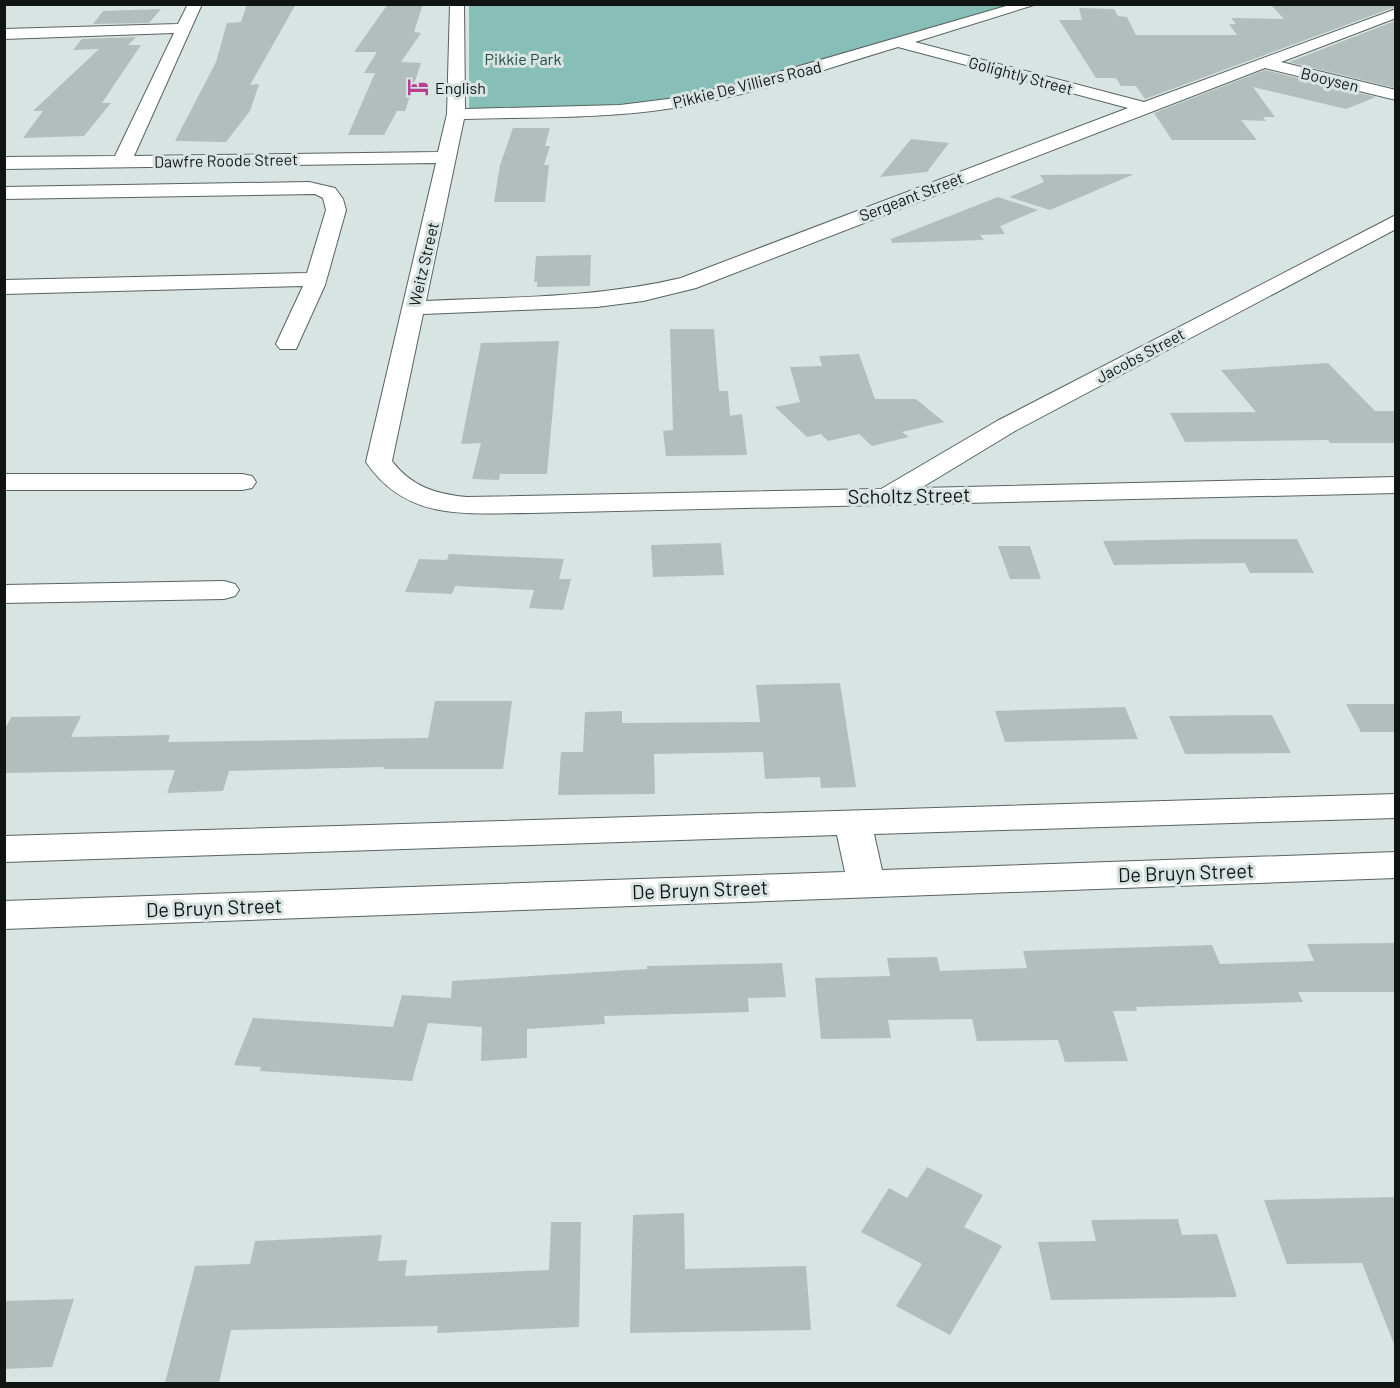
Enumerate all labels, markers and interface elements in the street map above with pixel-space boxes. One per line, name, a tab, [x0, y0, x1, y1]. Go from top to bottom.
park label: Pikkie Park	[485, 49, 561, 68]
street label: Golightly Street	[967, 52, 1075, 98]
street label: Pikkie De Villiers Road	[671, 56, 823, 112]
street label: Booysen	[1299, 63, 1361, 95]
hotel icon: English	[406, 75, 430, 99]
place label: English	[435, 78, 486, 97]
street label: Dawfre Roode Street	[154, 149, 298, 171]
street label: Sergeant Street	[856, 167, 966, 225]
street label: Weitz Street	[404, 220, 442, 308]
street label: Jacobs Street	[1092, 324, 1188, 386]
street label: Scholtz Street	[847, 482, 971, 508]
street label: De Bruyn Street	[1118, 858, 1254, 886]
street label: De Bruyn Street	[632, 875, 768, 903]
street label: De Bruyn Street	[146, 893, 282, 921]

